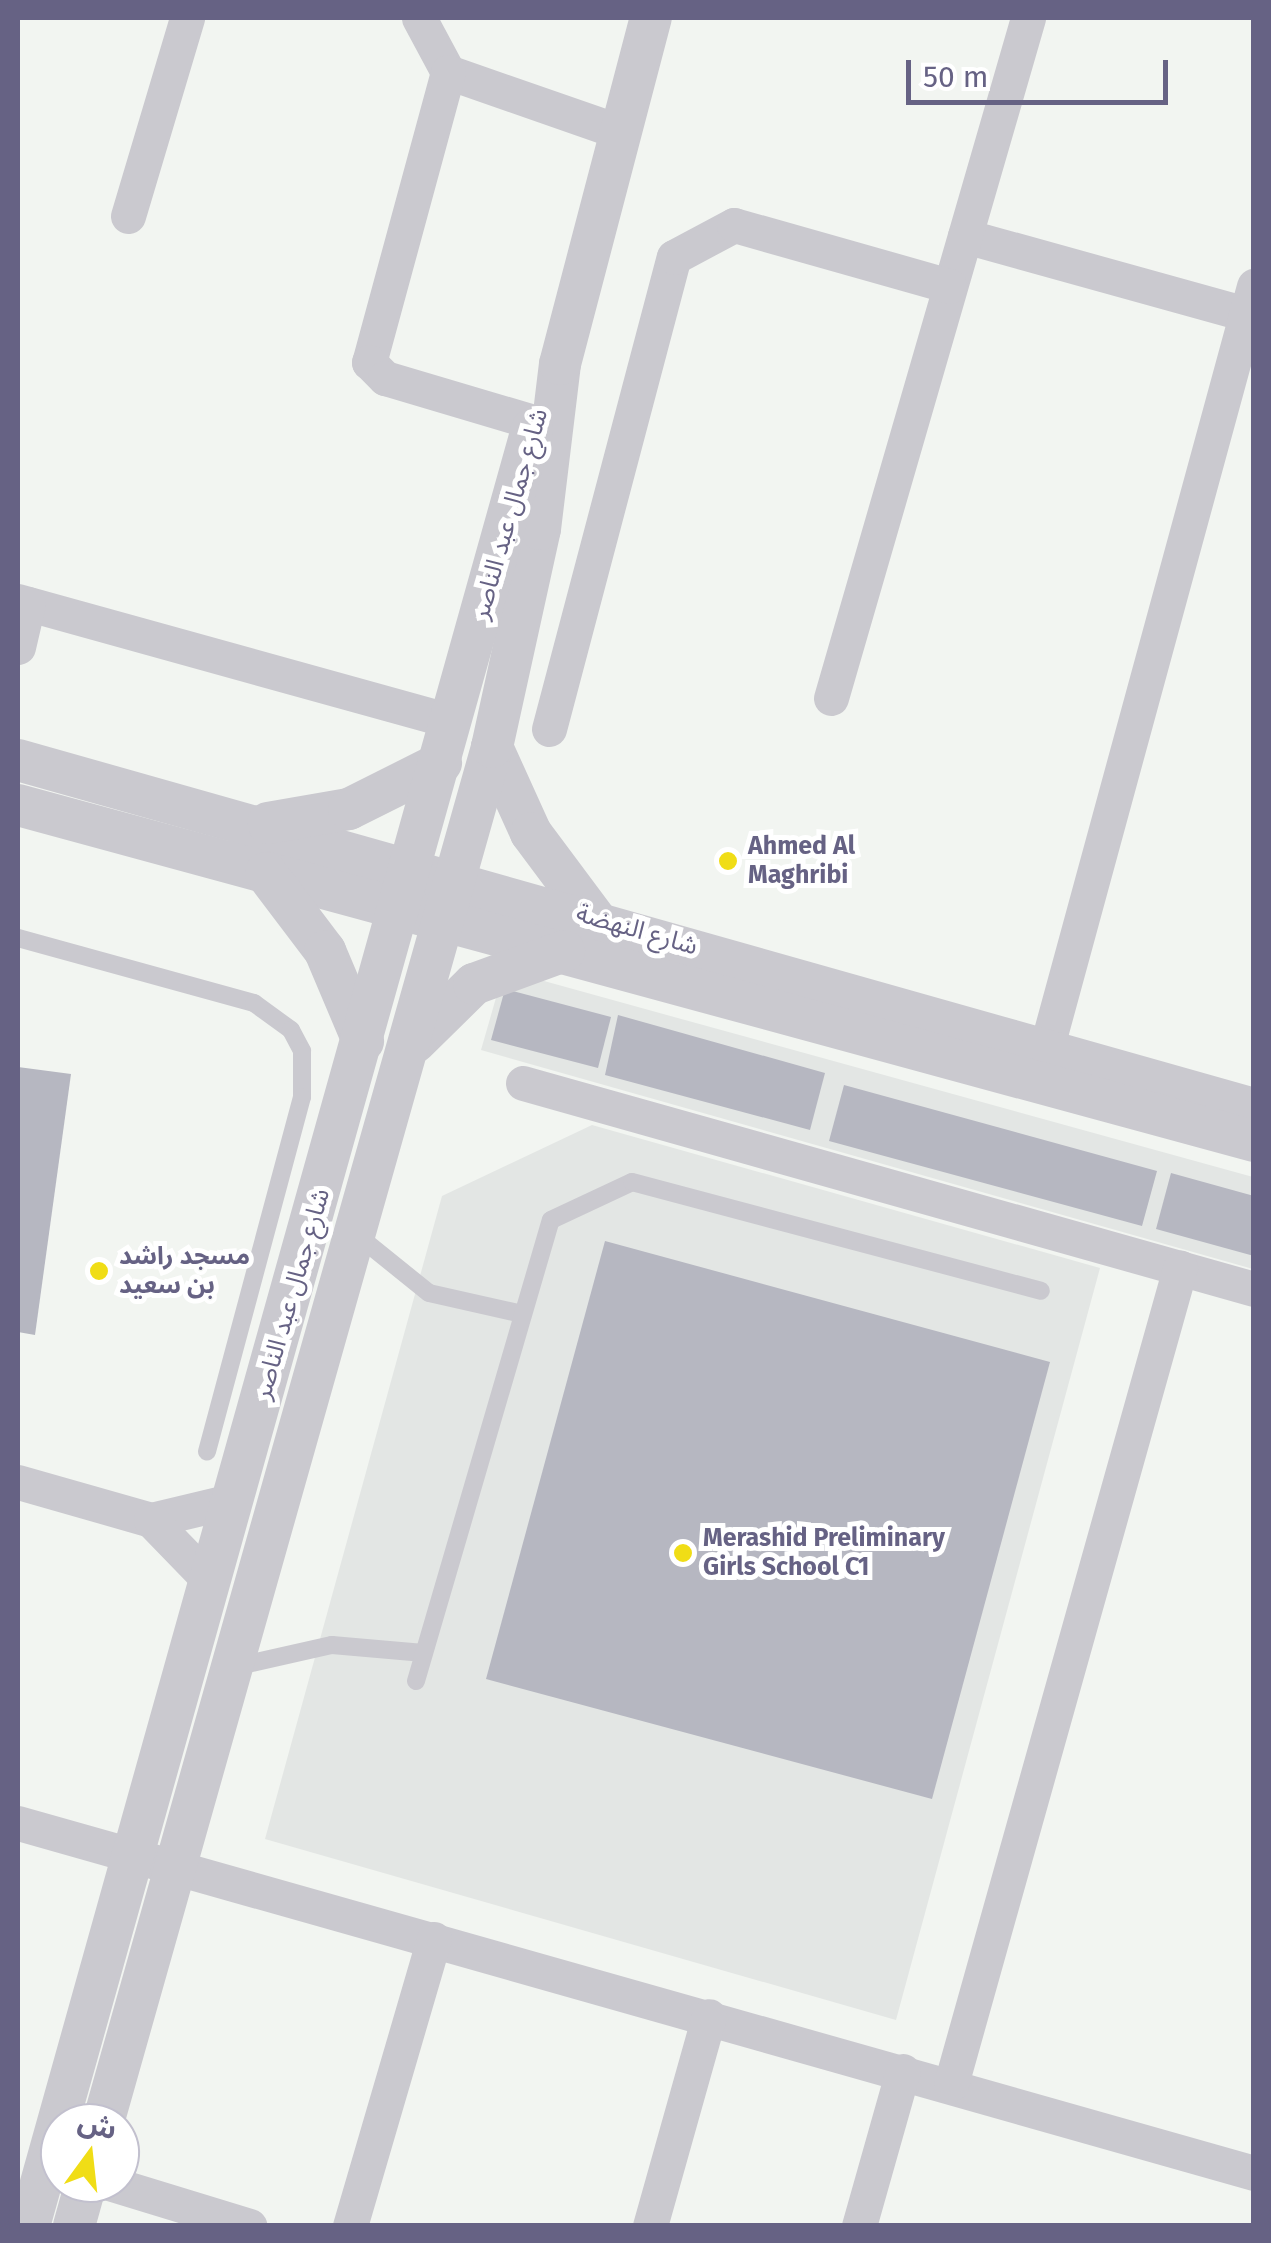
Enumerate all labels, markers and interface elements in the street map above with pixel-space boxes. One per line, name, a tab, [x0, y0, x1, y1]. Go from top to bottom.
scale bar	[911, 40, 1174, 102]
text: 50 m	[923, 59, 988, 95]
street label: شارع جمال عبد الناصر	[466, 405, 554, 623]
place label: Ahmed Al Maghribi	[748, 832, 855, 891]
marker: Ahmed Al Maghribi	[717, 850, 739, 872]
street label: شارع النهضة	[573, 898, 701, 962]
street label: شارع جمال عبد الناصر	[248, 1185, 336, 1403]
place label: مسجد راشد بن سعيد	[119, 1242, 250, 1301]
marker: مسجد راشد بن سعيد	[88, 1260, 110, 1282]
place label: Merashid Preliminary Girls School C1	[703, 1524, 945, 1583]
marker: Merashid Preliminary Girls School C1	[672, 1542, 694, 1564]
north arrow	[40, 2103, 140, 2203]
text: ش	[75, 2105, 120, 2146]

